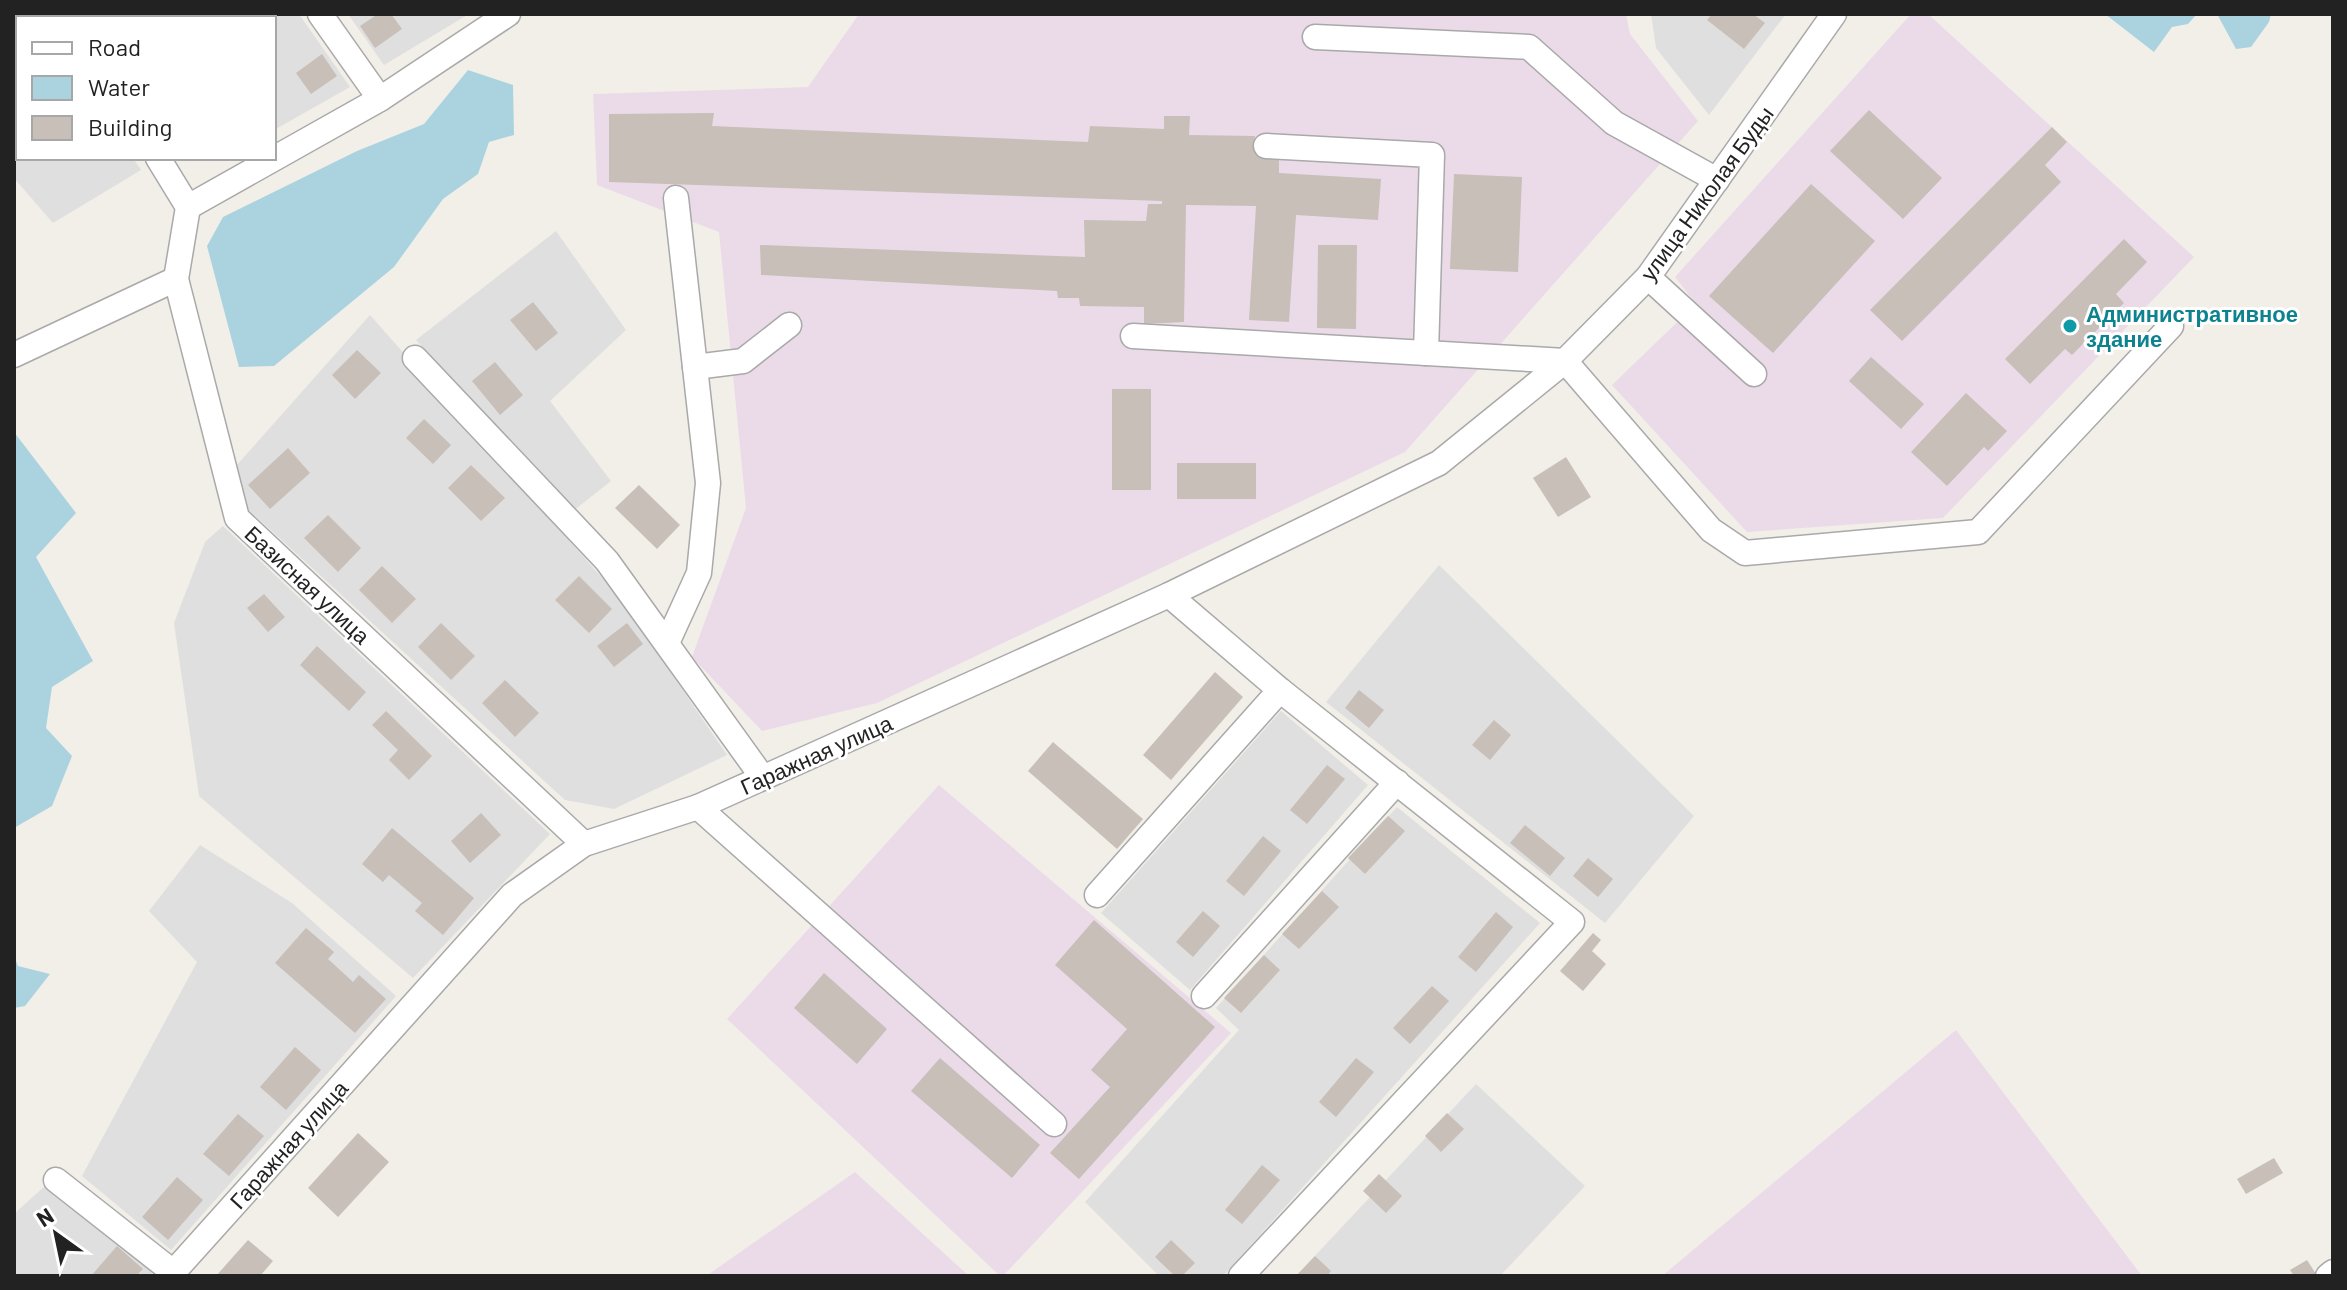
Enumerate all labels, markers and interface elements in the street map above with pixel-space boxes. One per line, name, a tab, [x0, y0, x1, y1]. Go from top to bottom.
legend	[16, 16, 276, 160]
text: Road	[88, 32, 141, 61]
text: Water	[88, 72, 150, 101]
street label: улица Николая Буды	[1634, 101, 1779, 286]
text: Building	[88, 112, 172, 141]
place label: Административное здание	[2086, 300, 2298, 352]
marker: Административное здание	[2061, 317, 2079, 335]
street label: Базисная улица	[240, 520, 376, 650]
street label: Гаражная улица	[736, 709, 897, 800]
street label: Гаражная улица	[224, 1074, 354, 1214]
north arrow	[16, 1194, 96, 1274]
text: N	[31, 1201, 58, 1231]

